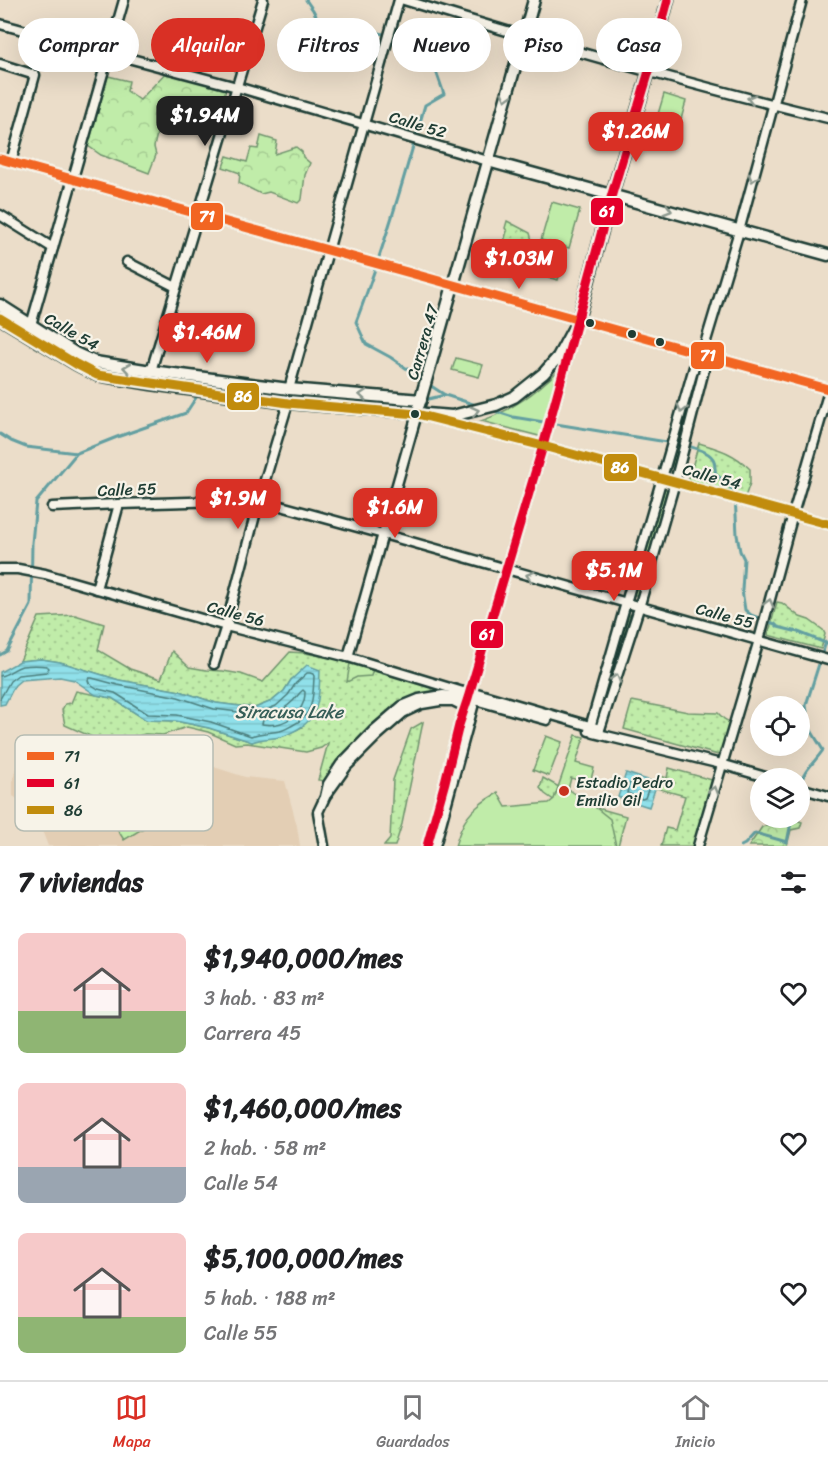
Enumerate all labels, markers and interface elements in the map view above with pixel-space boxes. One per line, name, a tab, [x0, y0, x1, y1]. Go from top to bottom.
chip: Comprar	[18, 18, 139, 72]
chip: Alquilar	[151, 18, 265, 72]
chip: Filtros	[277, 18, 380, 72]
chip: Nuevo	[392, 18, 491, 72]
chip: Piso	[503, 18, 584, 72]
chip: Casa	[596, 18, 682, 72]
one-way arrow	[501, 91, 514, 101]
one-way arrow	[746, 94, 757, 106]
pin: $1.94M	[156, 96, 254, 147]
text: $1.94M	[170, 98, 240, 133]
street label: Calle 52	[386, 102, 450, 147]
pin: $1.26M	[587, 112, 685, 163]
text: $1.26M	[602, 114, 670, 149]
one-way arrow	[748, 172, 760, 183]
line badge: 61	[590, 197, 624, 226]
text: 61	[598, 197, 615, 226]
line badge: 71	[190, 202, 224, 231]
text: 71	[199, 202, 215, 231]
one-way arrow	[662, 203, 673, 215]
pin: $1.03M	[470, 239, 568, 290]
text: $1.03M	[485, 241, 553, 276]
street label: Carrera 47	[398, 300, 447, 383]
street label: Calle 54	[39, 304, 105, 359]
pin: $1.46M	[158, 313, 256, 364]
text: $1.46M	[173, 315, 241, 350]
unlabelled marker	[584, 317, 596, 329]
unlabelled marker	[626, 328, 638, 340]
unlabelled marker	[654, 336, 666, 348]
line badge: 71	[690, 341, 725, 370]
text: 71	[700, 341, 716, 370]
one-way arrow	[123, 362, 132, 374]
line badge: 86	[226, 382, 260, 411]
text: 86	[233, 382, 252, 411]
one-way arrow	[358, 389, 367, 402]
one-way arrow	[677, 403, 689, 413]
one-way arrow	[469, 406, 479, 418]
unlabelled marker	[409, 408, 421, 420]
line badge: 86	[603, 453, 638, 482]
text: 86	[610, 453, 629, 482]
street label: Calle 54	[679, 455, 744, 498]
street label: Calle 55	[97, 474, 157, 505]
pin: $1.9M	[196, 479, 280, 530]
text: $1.9M	[210, 481, 266, 516]
pin: $1.6M	[353, 488, 437, 539]
text: $1.6M	[367, 490, 423, 525]
pin: $5.1M	[572, 551, 656, 602]
text: $5.1M	[586, 553, 642, 588]
one-way arrow	[525, 571, 536, 583]
street label: Calle 56	[204, 592, 268, 635]
street label: Calle 55	[693, 594, 757, 637]
one-way arrow	[762, 598, 774, 608]
line badge: 61	[470, 620, 504, 649]
text: 61	[478, 620, 495, 649]
one-way arrow	[609, 673, 621, 684]
water label: Siracusa Lake	[235, 696, 345, 728]
map controls	[750, 696, 810, 828]
button: locate	[750, 696, 810, 756]
legend	[15, 735, 213, 831]
text: 71	[64, 742, 80, 771]
place label: Estadio Pedro Emilio Gil	[576, 768, 673, 815]
button: layers	[750, 768, 810, 828]
text: 61	[64, 769, 80, 798]
marker: Estadio Pedro Emilio Gil	[557, 784, 571, 798]
one-way arrow	[707, 785, 719, 796]
text: 86	[64, 796, 83, 825]
text: 7 viviendas	[18, 859, 144, 905]
icon: filters	[777, 866, 810, 899]
text: $1,940,000/mes	[204, 935, 403, 981]
icon: home	[66, 957, 138, 1029]
icon: heart	[777, 977, 810, 1010]
text: 3 hab. · 83 m²	[204, 981, 325, 1016]
text: Carrera 45	[204, 1016, 301, 1051]
text: $1,460,000/mes	[204, 1085, 402, 1131]
icon: home	[66, 1107, 138, 1179]
icon: heart	[777, 1127, 810, 1160]
text: 2 hab. · 58 m²	[204, 1131, 326, 1166]
text: Calle 54	[204, 1166, 278, 1201]
text: $5,100,000/mes	[204, 1235, 403, 1281]
icon: home	[66, 1257, 138, 1329]
icon: heart	[777, 1277, 810, 1310]
text: 5 hab. · 188 m²	[204, 1281, 336, 1316]
text: Calle 55	[204, 1316, 278, 1351]
tab: Mapa	[113, 1391, 150, 1456]
tab: Guardados	[376, 1391, 450, 1456]
tab: Inicio	[675, 1391, 715, 1456]

